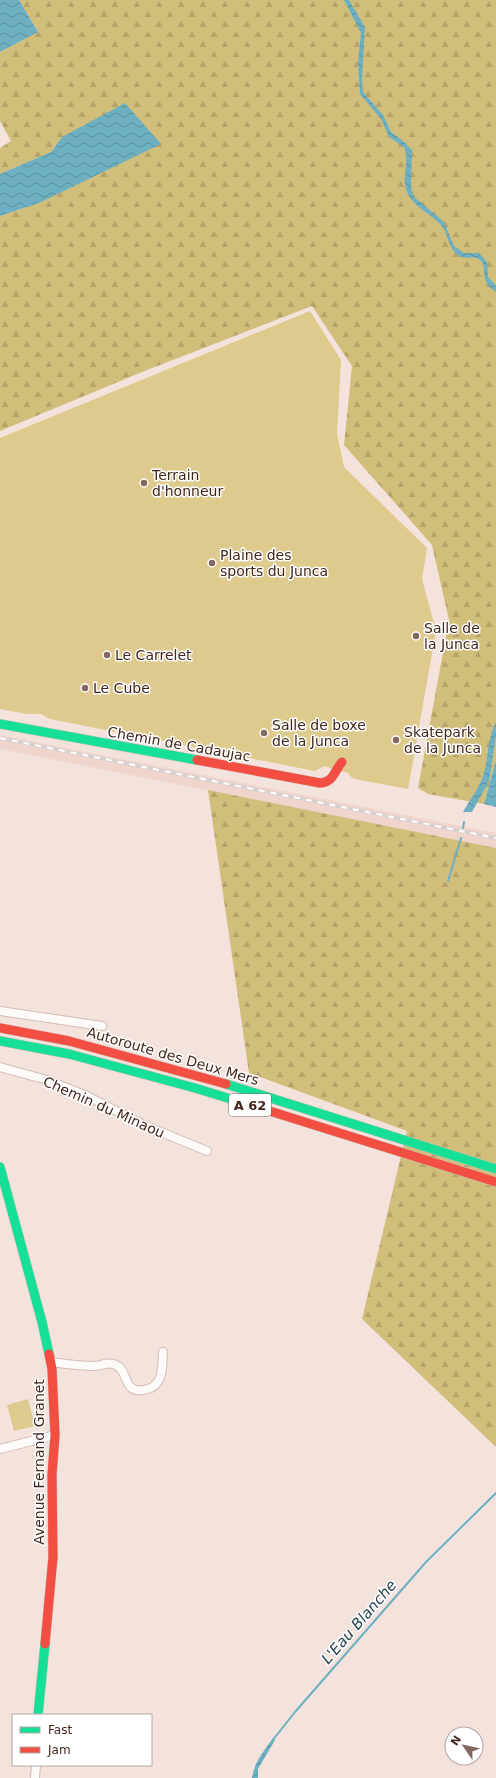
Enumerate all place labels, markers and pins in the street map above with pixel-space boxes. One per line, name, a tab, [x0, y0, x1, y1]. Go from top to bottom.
place label: Terrain d'honneur	[151, 467, 223, 499]
marker: Terrain d'honneur	[139, 478, 149, 488]
place label: Plaine des sports du Junca	[220, 547, 328, 579]
marker: Plaine des sports du Junca	[207, 558, 217, 568]
place label: Salle de la Junca	[424, 620, 480, 652]
marker: Salle de la Junca	[411, 631, 421, 641]
place label: Le Carrelet	[115, 647, 192, 663]
marker: Le Carrelet	[102, 650, 112, 660]
place label: Le Cube	[93, 680, 150, 696]
marker: Le Cube	[80, 683, 90, 693]
place label: Salle de boxe de la Junca	[272, 717, 366, 749]
place label: Skatepark de la Junca	[404, 724, 481, 756]
marker: Salle de boxe de la Junca	[259, 728, 269, 738]
marker: Skatepark de la Junca	[391, 735, 401, 745]

